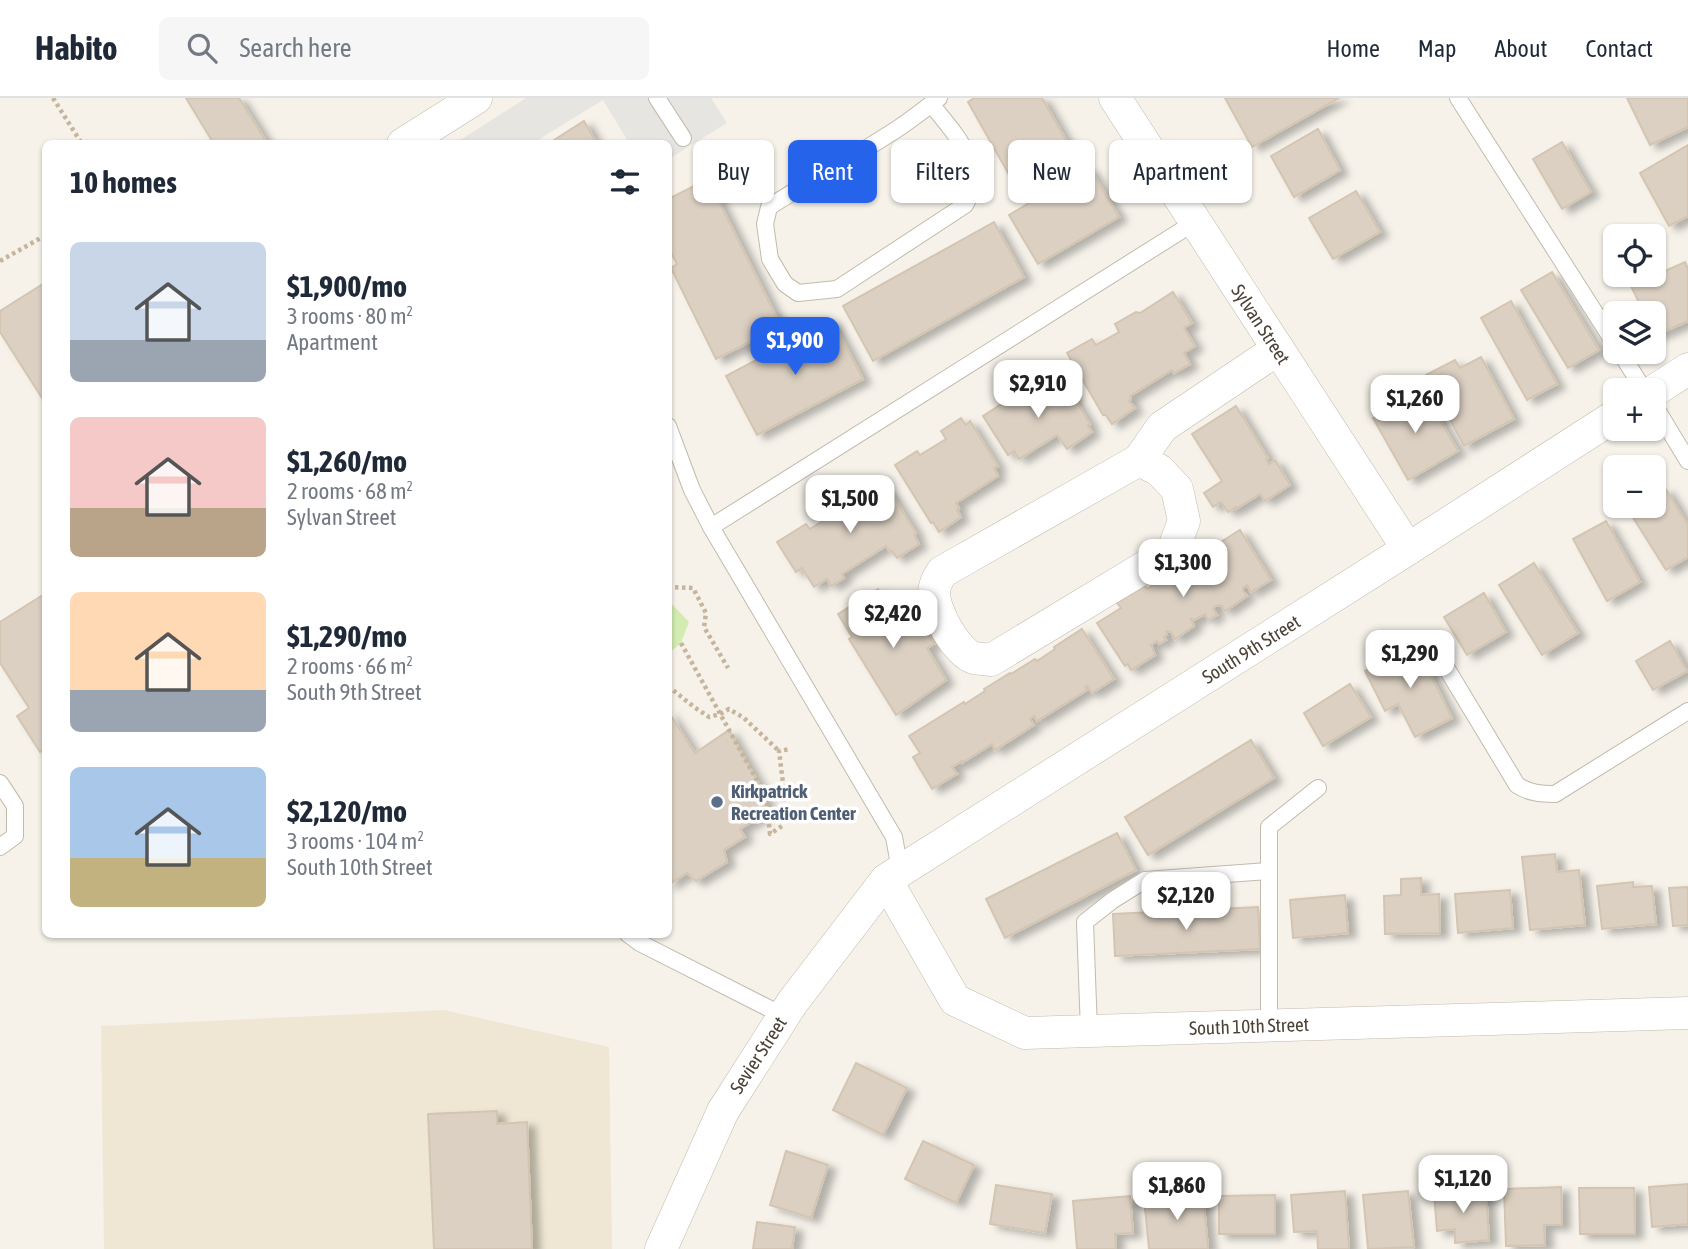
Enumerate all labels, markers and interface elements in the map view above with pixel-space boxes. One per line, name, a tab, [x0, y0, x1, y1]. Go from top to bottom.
search box	[159, 17, 649, 80]
text: Habito	[35, 29, 117, 67]
icon: search	[183, 29, 221, 67]
text: Search here	[239, 33, 352, 63]
text: Home	[1326, 35, 1380, 62]
text: Map	[1418, 35, 1456, 62]
text: About	[1494, 35, 1547, 62]
text: Contact	[1585, 35, 1653, 62]
chip: Buy	[693, 140, 774, 203]
chip: Rent	[788, 140, 877, 203]
chip: Filters	[891, 140, 994, 203]
chip: New	[1008, 140, 1095, 203]
chip: Apartment	[1109, 140, 1252, 203]
icon: filters	[606, 163, 644, 201]
text: 10 homes	[70, 165, 177, 199]
map controls	[1603, 224, 1666, 518]
button: locate	[1603, 224, 1666, 287]
text: $1,900/mo	[287, 269, 407, 303]
icon: home	[126, 270, 210, 354]
street label: Sylvan Street	[1227, 280, 1295, 368]
button: layers	[1603, 301, 1666, 364]
text: 3 rooms · 80 m²	[287, 303, 413, 329]
pin: $1,900	[738, 317, 852, 377]
text: $1,900	[767, 327, 824, 353]
text: Apartment	[287, 329, 378, 355]
pin: $2,910	[981, 360, 1095, 420]
text: $2,910	[1010, 370, 1067, 396]
pin: $1,260	[1358, 376, 1472, 435]
button: +	[1603, 378, 1666, 441]
text: $1,260	[1387, 385, 1444, 411]
text: $1,260/mo	[287, 444, 407, 478]
icon: home	[126, 445, 210, 529]
button: −	[1603, 455, 1666, 518]
pin: $1,500	[793, 476, 907, 535]
text: 2 rooms · 68 m²	[287, 478, 413, 504]
text: $1,500	[822, 485, 879, 511]
text: Sylvan Street	[287, 504, 396, 530]
pin: $1,300	[1126, 540, 1240, 599]
text: $1,300	[1155, 549, 1212, 575]
pin: $2,420	[836, 590, 950, 650]
text: $2,420	[865, 600, 922, 626]
street label: South 9th Street	[1198, 610, 1304, 688]
text: $1,290/mo	[287, 619, 407, 653]
icon: home	[126, 620, 210, 704]
pin: $1,290	[1353, 630, 1467, 690]
text: $1,290	[1382, 640, 1439, 666]
text: 2 rooms · 66 m²	[287, 653, 413, 679]
text: South 9th Street	[287, 679, 422, 705]
place label: Kirkpatrick Recreation Center	[731, 780, 856, 824]
text: $2,120/mo	[287, 794, 407, 828]
marker: Kirkpatrick Recreation Center	[709, 794, 725, 810]
icon: home	[126, 795, 210, 879]
text: 3 rooms · 104 m²	[287, 828, 424, 854]
text: South 10th Street	[287, 854, 433, 880]
pin: $2,120	[1129, 872, 1243, 932]
text: $2,120	[1158, 882, 1215, 908]
street label: Sevier Street	[725, 1012, 791, 1098]
street label: South 10th Street	[1189, 1013, 1309, 1039]
pin: $1,120	[1406, 1156, 1520, 1215]
pin: $1,860	[1120, 1162, 1234, 1222]
text: $1,120	[1435, 1165, 1492, 1191]
text: $1,860	[1149, 1172, 1206, 1198]

